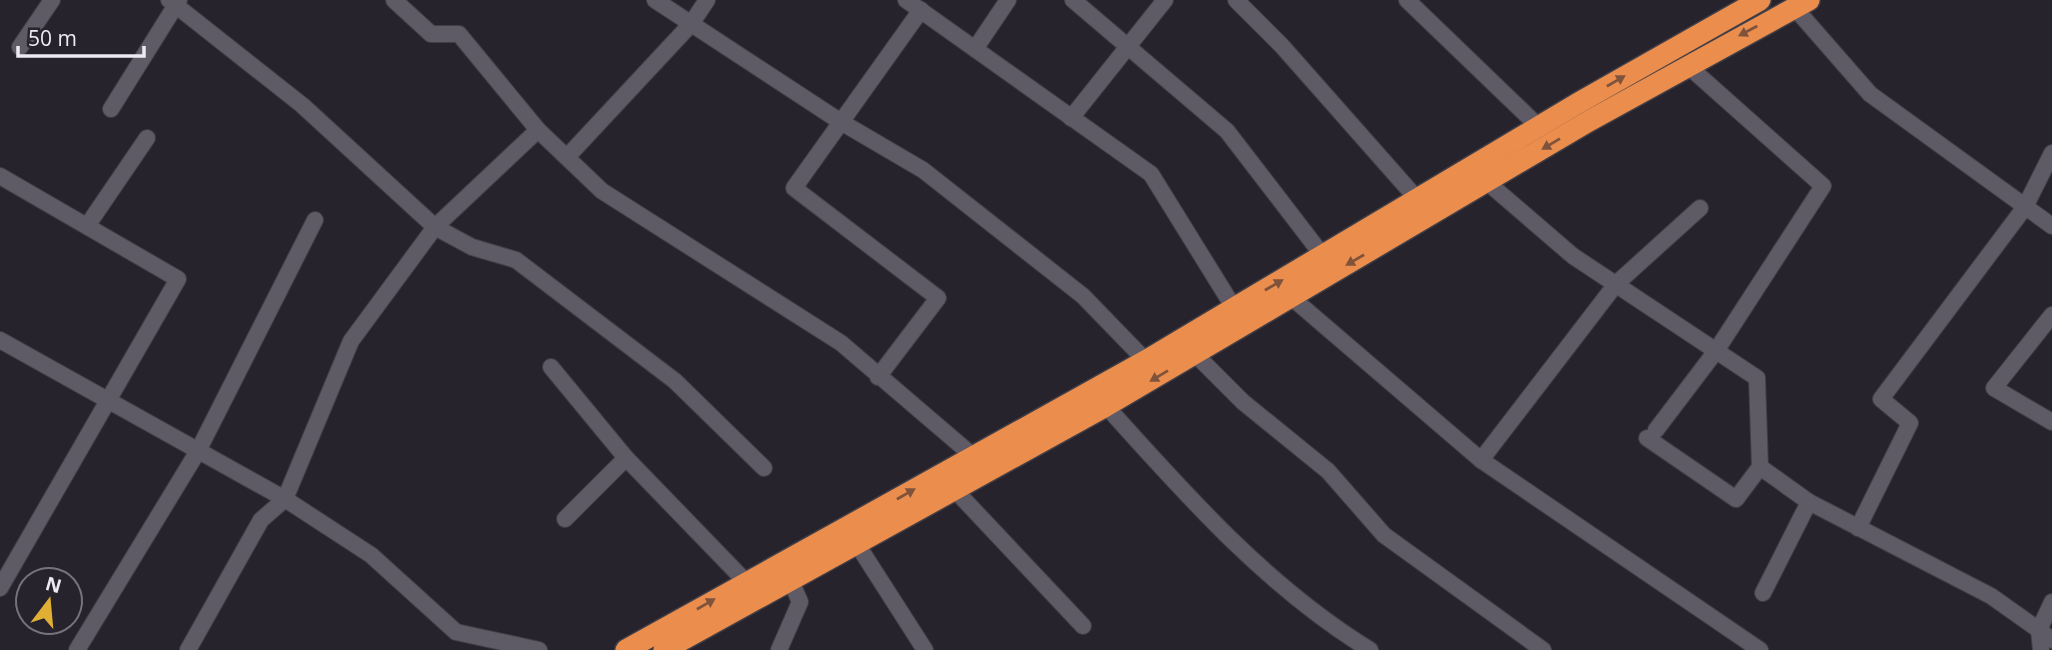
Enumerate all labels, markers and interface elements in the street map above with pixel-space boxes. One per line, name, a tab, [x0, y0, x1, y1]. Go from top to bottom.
scale bar	[18, 14, 144, 58]
text: 50 m	[28, 24, 77, 52]
one-way arrow	[1738, 26, 1758, 37]
one-way arrow	[1607, 75, 1626, 87]
one-way arrow	[1541, 138, 1560, 150]
one-way arrow	[1345, 254, 1364, 266]
one-way arrow	[1264, 279, 1283, 291]
one-way arrow	[1150, 370, 1169, 382]
one-way arrow	[896, 488, 915, 501]
north arrow	[14, 566, 84, 636]
text: N	[43, 570, 65, 599]
one-way arrow	[696, 598, 716, 610]

